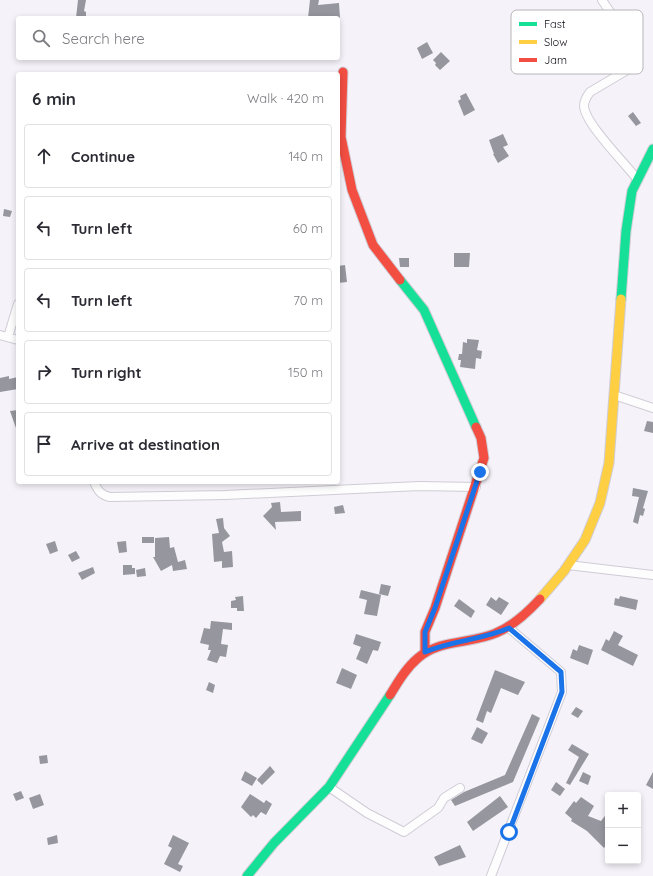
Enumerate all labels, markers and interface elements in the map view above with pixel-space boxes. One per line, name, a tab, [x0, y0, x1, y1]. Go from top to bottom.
legend	[511, 10, 643, 74]
search box	[16, 16, 340, 60]
text: Fast	[544, 17, 566, 31]
icon: search	[30, 27, 52, 49]
text: Search here	[62, 29, 145, 48]
text: Slow	[544, 35, 568, 49]
text: Jam	[544, 53, 567, 67]
text: 6 min	[32, 88, 76, 109]
text: Walk · 420 m	[247, 90, 324, 106]
icon: ahead	[33, 145, 55, 167]
text: Continue	[71, 147, 135, 166]
text: 140 m	[288, 148, 323, 164]
icon: left	[33, 217, 55, 239]
text: Turn left	[71, 219, 133, 238]
text: 60 m	[293, 220, 323, 236]
icon: left	[33, 289, 55, 311]
text: Turn left	[71, 291, 133, 310]
text: 70 m	[293, 292, 323, 308]
icon: right	[33, 361, 55, 383]
text: Turn right	[71, 363, 142, 382]
text: 150 m	[288, 364, 323, 380]
icon: arrive	[33, 433, 55, 455]
text: Arrive at destination	[71, 435, 220, 454]
route end	[471, 463, 489, 481]
map controls	[605, 792, 641, 864]
button: +	[605, 792, 641, 828]
route start	[500, 823, 518, 841]
button: −	[605, 828, 641, 864]

